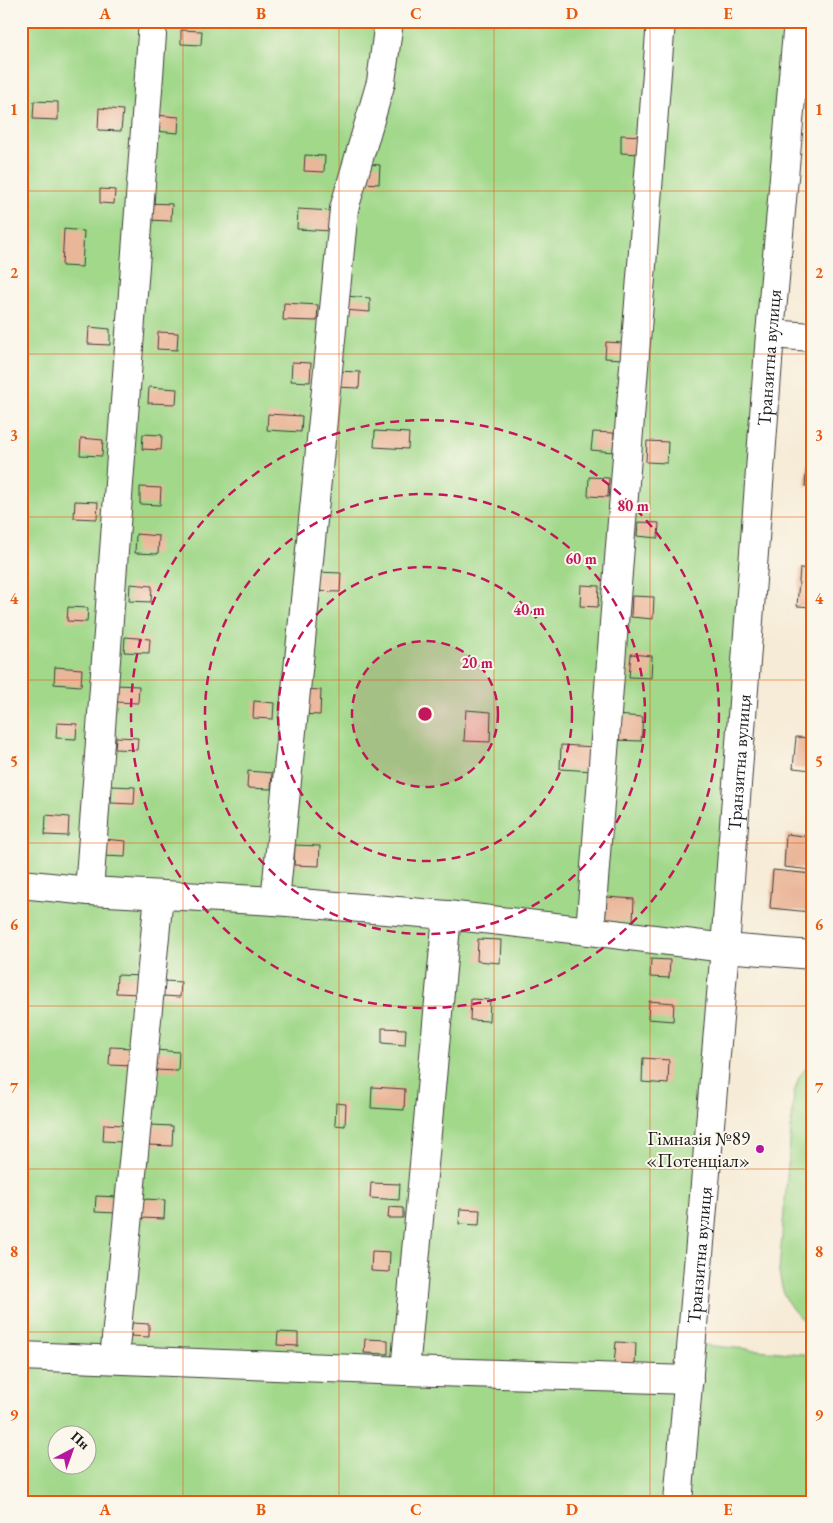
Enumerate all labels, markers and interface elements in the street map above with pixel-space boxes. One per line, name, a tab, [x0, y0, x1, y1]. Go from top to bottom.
text: A	[98, 3, 111, 24]
text: B	[256, 3, 266, 24]
text: C	[410, 3, 422, 24]
text: D	[566, 3, 578, 24]
text: E	[723, 3, 733, 24]
text: 1	[10, 99, 18, 120]
text: 1	[815, 99, 823, 120]
text: 2	[10, 262, 19, 283]
text: 2	[815, 262, 824, 283]
street label: Транзитна вулиця	[751, 288, 787, 427]
text: 3	[10, 425, 18, 446]
text: 3	[815, 425, 823, 446]
text: 80 m	[617, 496, 649, 515]
text: 60 m	[565, 549, 597, 568]
text: 4	[10, 588, 19, 609]
text: 4	[815, 588, 824, 609]
text: 40 m	[513, 600, 545, 619]
text: 20 m	[461, 653, 493, 672]
street label: Транзитна вулиця	[721, 693, 756, 832]
centre of rings	[416, 705, 434, 723]
text: 5	[10, 751, 18, 772]
text: 5	[815, 751, 823, 772]
text: 6	[10, 914, 19, 935]
text: 6	[815, 914, 824, 935]
text: 7	[10, 1077, 19, 1098]
text: 7	[815, 1077, 824, 1098]
place label: Гімназія №89 «Потенціал»	[646, 1126, 750, 1173]
marker: Гімназія №89 «Потенціал»	[754, 1143, 766, 1155]
street label: Транзитна вулиця	[681, 1185, 717, 1324]
text: 8	[10, 1241, 18, 1262]
text: 8	[815, 1241, 823, 1262]
text: 9	[10, 1404, 19, 1425]
text: 9	[815, 1404, 824, 1425]
north arrow	[48, 1426, 98, 1476]
text: Пн	[67, 1427, 94, 1453]
text: A	[98, 1499, 111, 1520]
text: B	[256, 1499, 266, 1520]
text: C	[410, 1499, 422, 1520]
text: D	[566, 1499, 578, 1520]
text: E	[723, 1499, 733, 1520]

